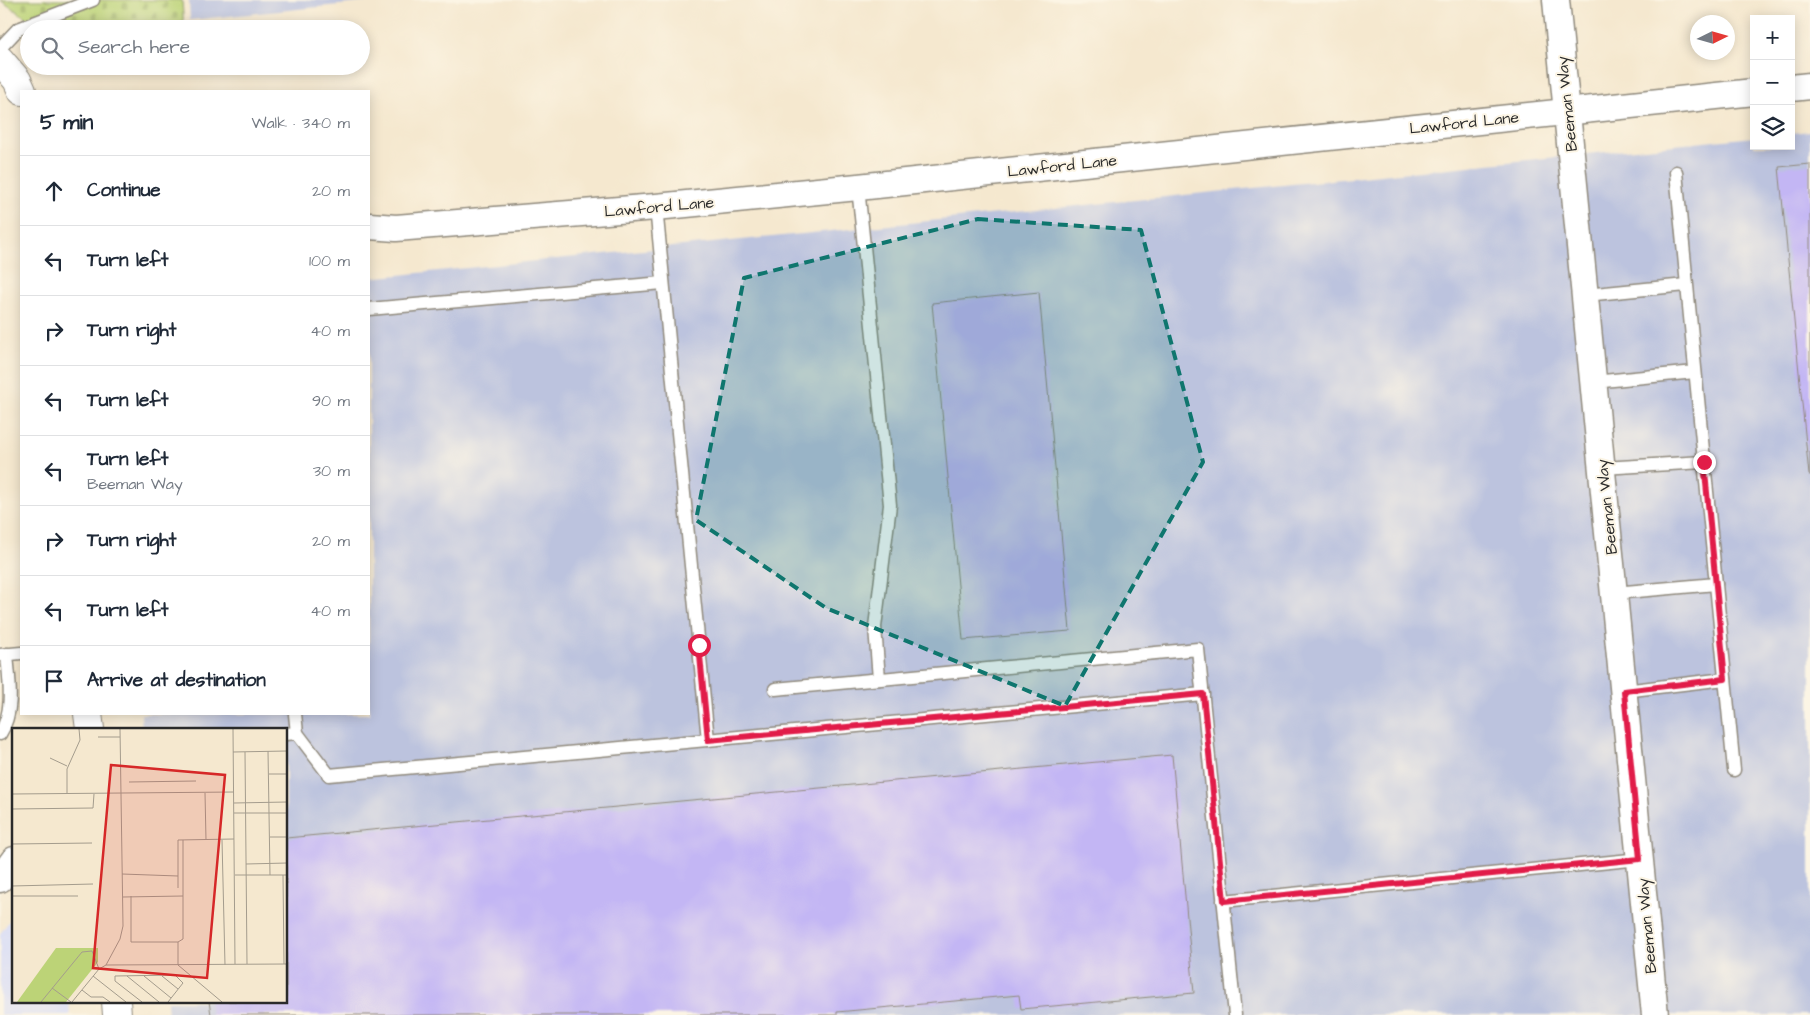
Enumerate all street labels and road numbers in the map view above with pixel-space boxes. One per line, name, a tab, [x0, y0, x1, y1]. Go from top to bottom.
street label: Beeman Way	[1551, 55, 1584, 153]
street label: Lawford Lane	[1408, 106, 1520, 140]
street label: Lawford Lane	[1006, 149, 1118, 183]
street label: Lawford Lane	[603, 191, 715, 223]
street label: Beeman Way	[1591, 458, 1624, 556]
street label: Beeman Way	[1632, 877, 1663, 975]

